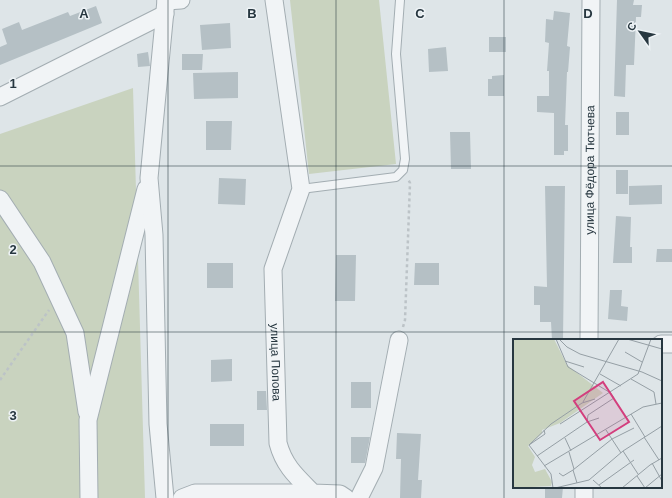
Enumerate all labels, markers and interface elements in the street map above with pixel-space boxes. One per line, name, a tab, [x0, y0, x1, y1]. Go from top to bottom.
text: A	[79, 6, 89, 21]
text: B	[247, 6, 257, 21]
text: C	[415, 6, 425, 21]
text: D	[583, 6, 593, 21]
north arrow	[620, 12, 660, 52]
text: С	[624, 20, 639, 33]
text: 1	[9, 76, 17, 91]
street label: улица Фёдора Тютчева	[583, 105, 597, 235]
text: 2	[9, 242, 17, 257]
street label: улица Попова	[268, 323, 284, 402]
inset map	[513, 339, 662, 488]
text: 3	[9, 408, 17, 423]

